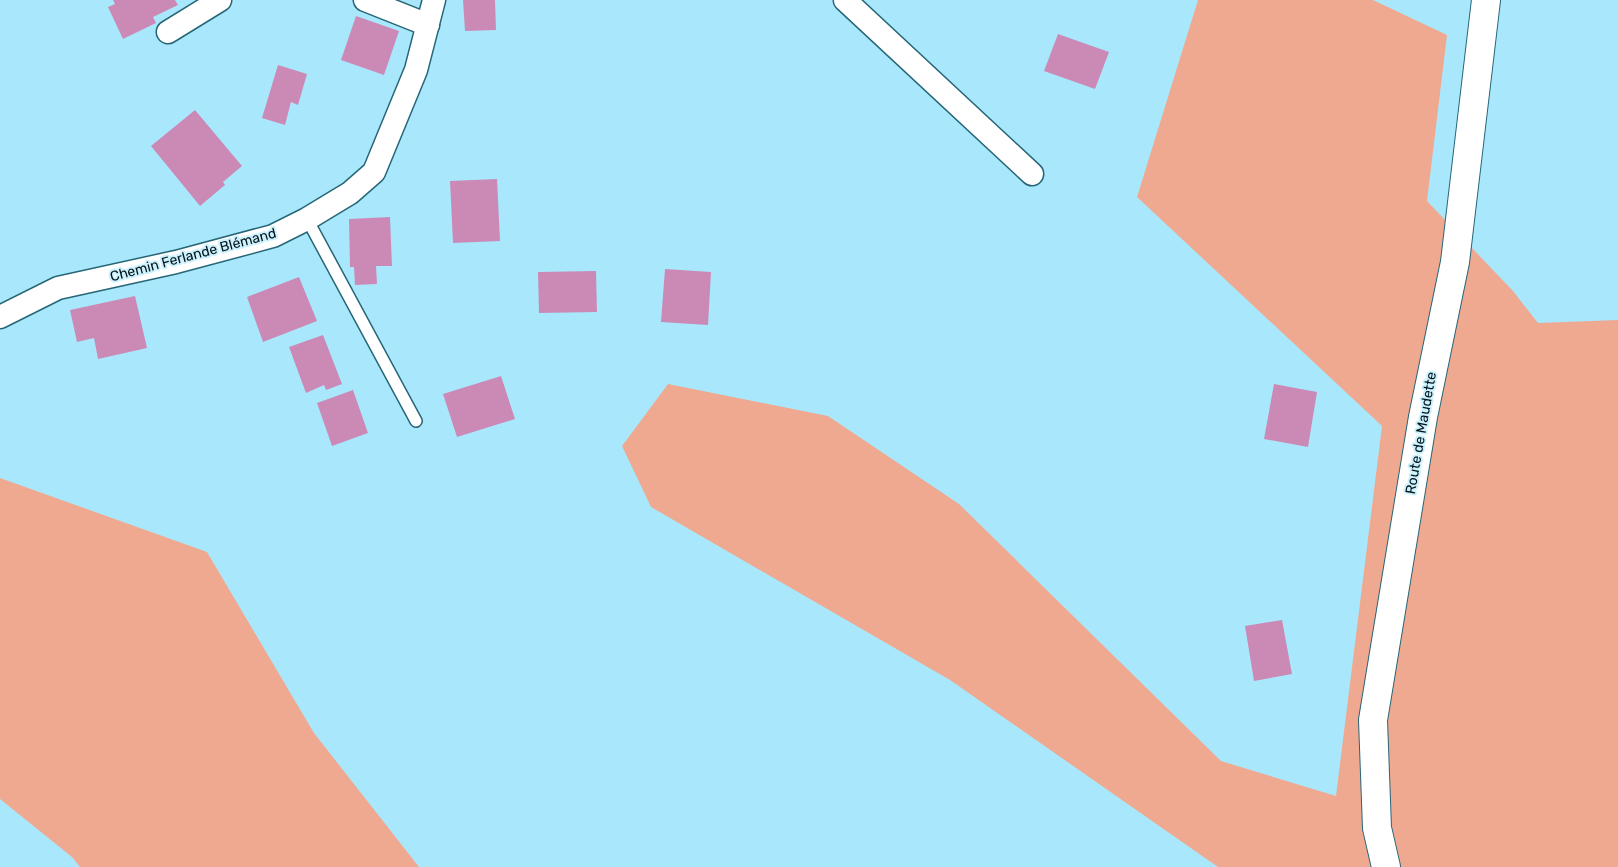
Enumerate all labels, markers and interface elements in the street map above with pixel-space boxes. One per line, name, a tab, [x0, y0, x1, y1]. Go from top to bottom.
street label: Chemin Ferlande Blémand	[108, 225, 278, 285]
street label: Route de Maudette	[1402, 370, 1440, 496]

